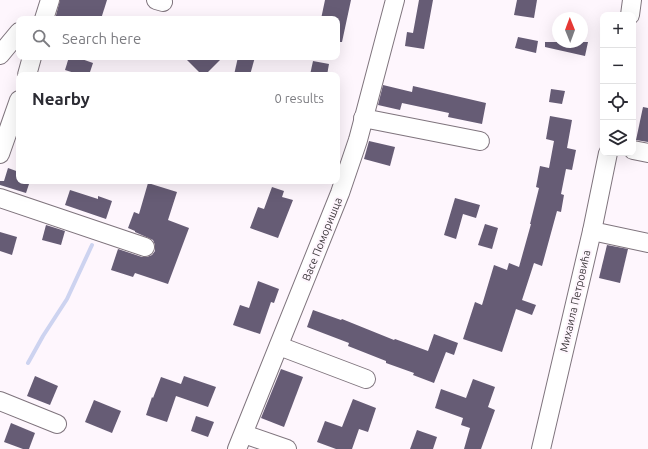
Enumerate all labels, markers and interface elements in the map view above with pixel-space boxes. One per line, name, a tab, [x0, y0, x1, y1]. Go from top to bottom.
north arrow	[552, 12, 588, 48]
map controls	[600, 12, 636, 156]
button: +	[600, 12, 636, 48]
search box	[16, 16, 340, 60]
icon: search	[30, 27, 52, 49]
text: Search here	[62, 30, 141, 47]
button: −	[600, 48, 636, 84]
button: locate	[600, 84, 636, 120]
text: Nearby	[32, 89, 90, 108]
text: 0 results	[274, 91, 324, 105]
button: layers	[600, 120, 636, 156]
street label: Васе Поморишца	[300, 196, 344, 282]
street label: Михаила Петровића	[557, 249, 593, 353]

